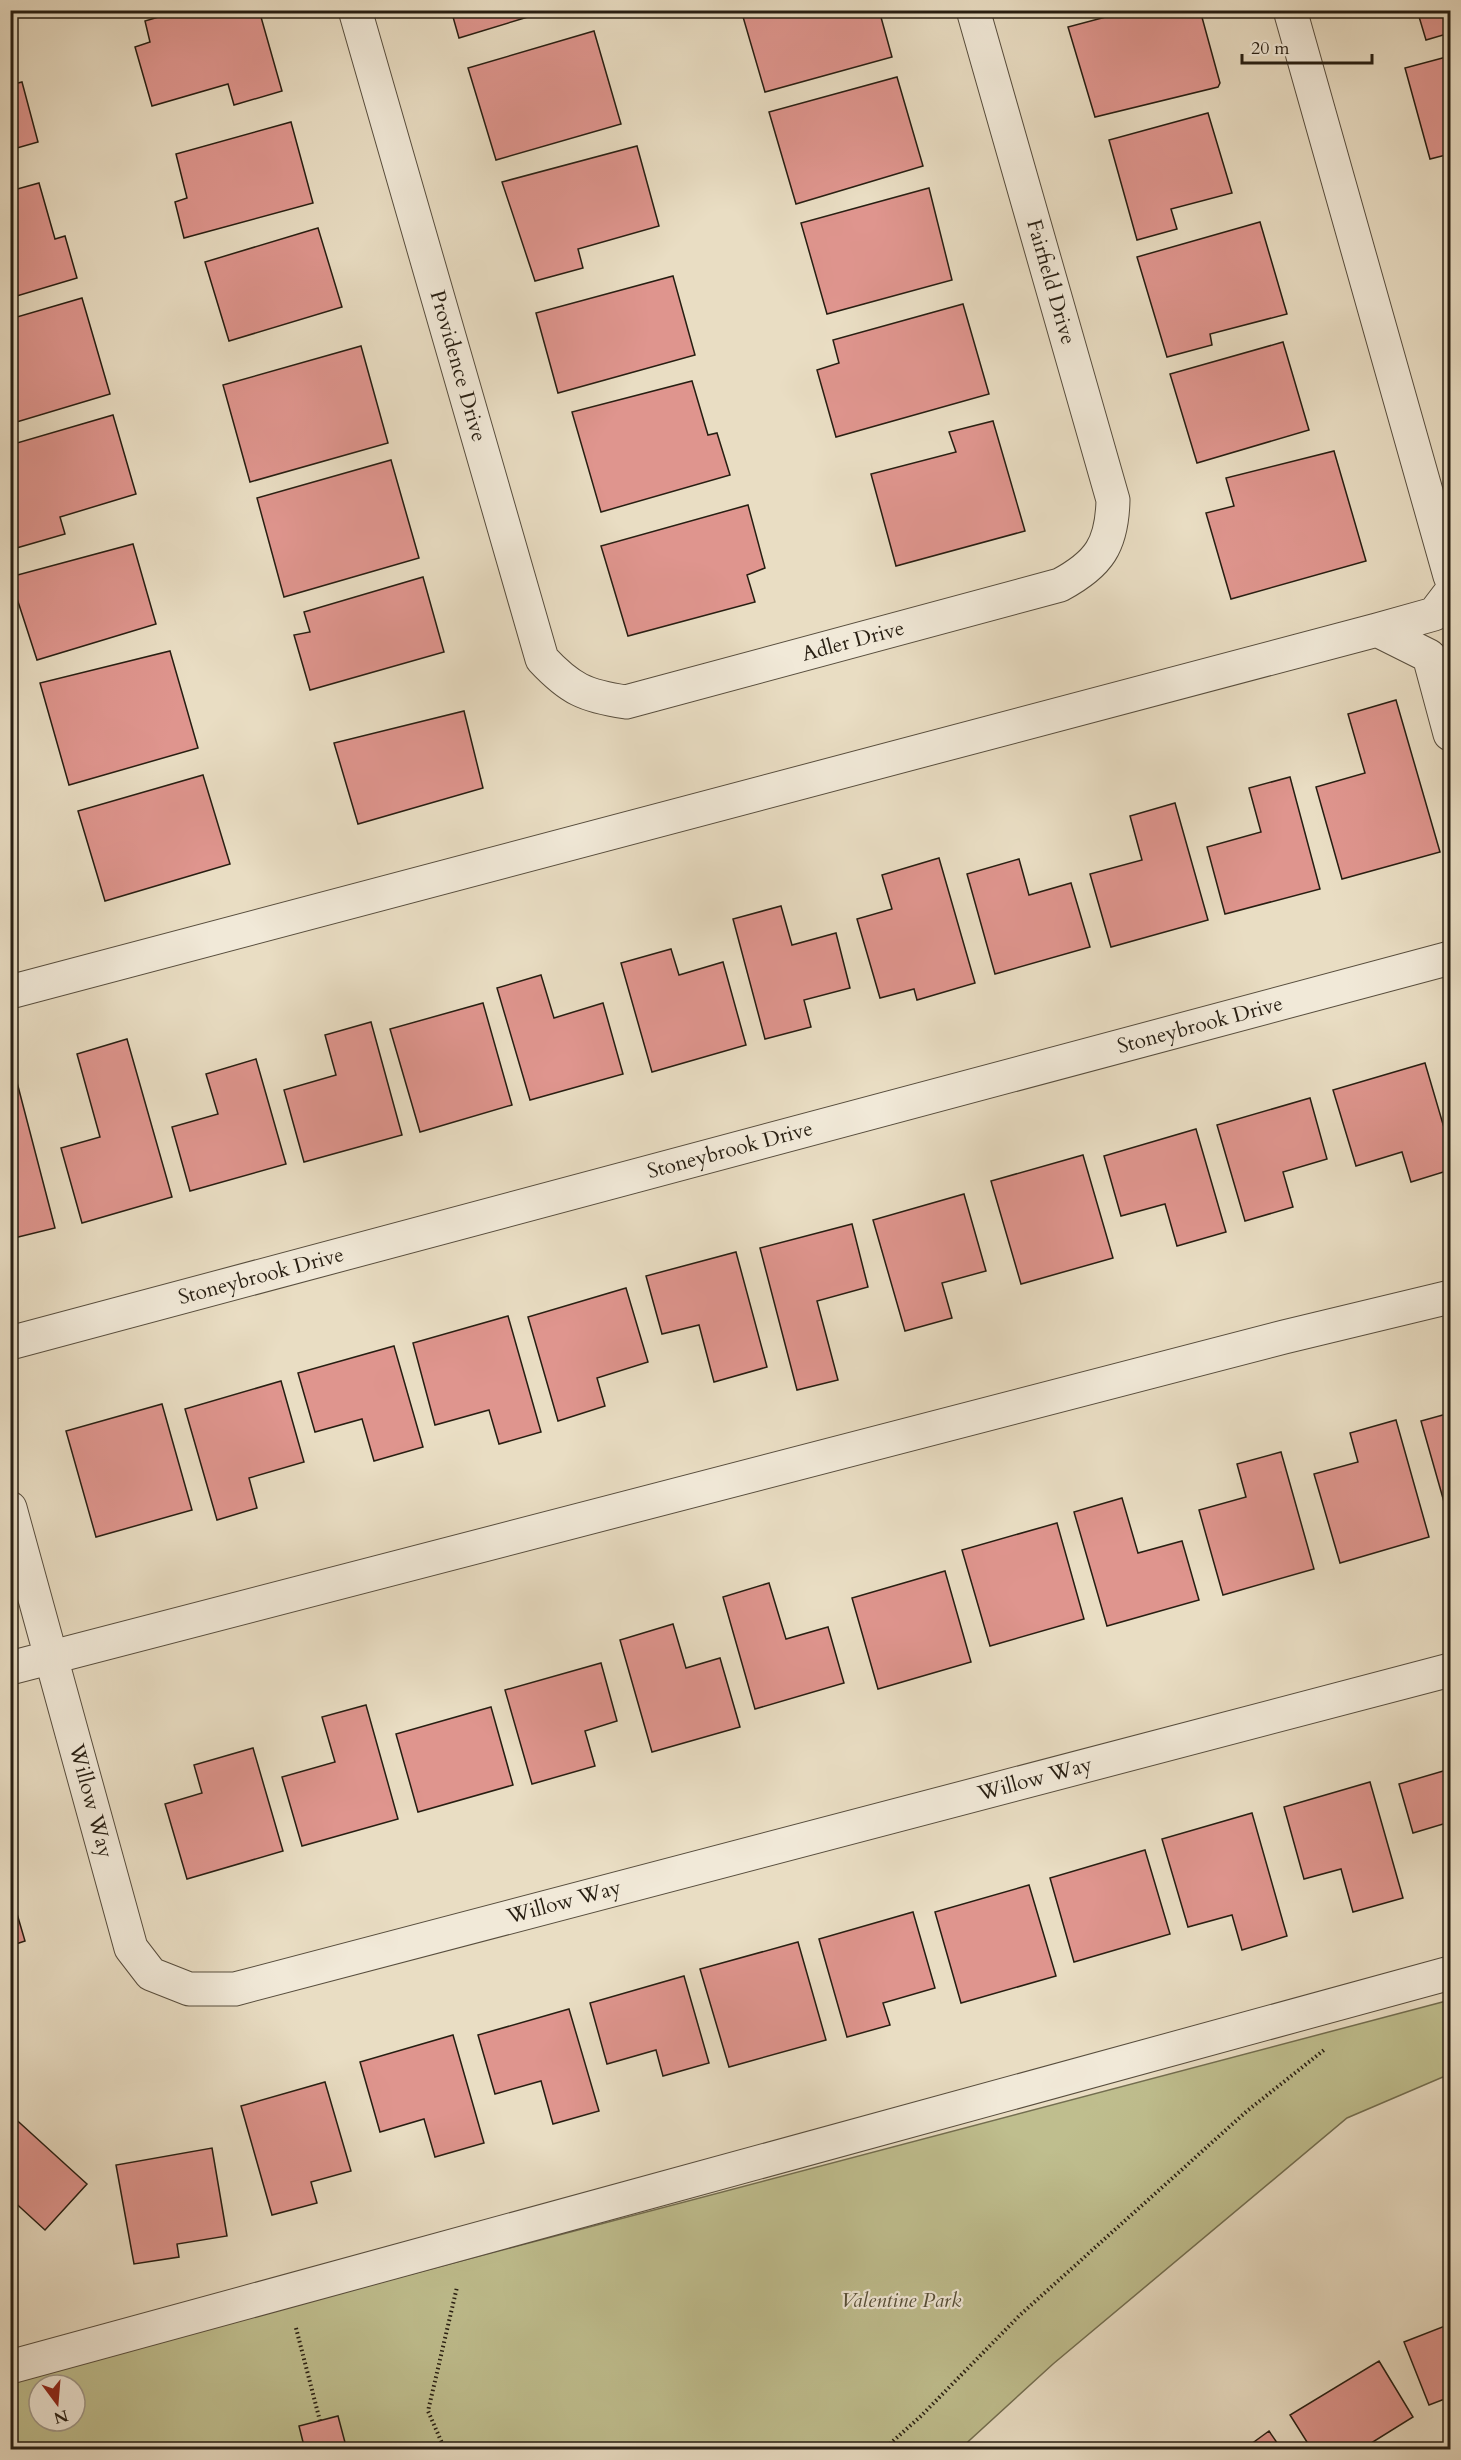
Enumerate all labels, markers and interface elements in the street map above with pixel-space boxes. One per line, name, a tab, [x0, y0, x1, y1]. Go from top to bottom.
scale bar	[1242, 27, 1372, 65]
text: 20 m	[1251, 36, 1290, 61]
street label: Fairfield Drive	[1019, 216, 1083, 348]
street label: Providence Drive	[423, 287, 493, 445]
street label: Adler Drive	[798, 613, 908, 669]
street label: Stoneybrook Drive	[1114, 989, 1286, 1061]
street label: Stoneybrook Drive	[644, 1114, 816, 1186]
street label: Stoneybrook Drive	[175, 1240, 347, 1312]
street label: Willow Way	[62, 1740, 120, 1861]
street label: Willow Way	[974, 1750, 1095, 1808]
street label: Willow Way	[503, 1873, 624, 1931]
park label: Valentine Park	[841, 2286, 962, 2315]
north arrow	[27, 2373, 87, 2433]
text: N	[51, 2404, 71, 2429]

